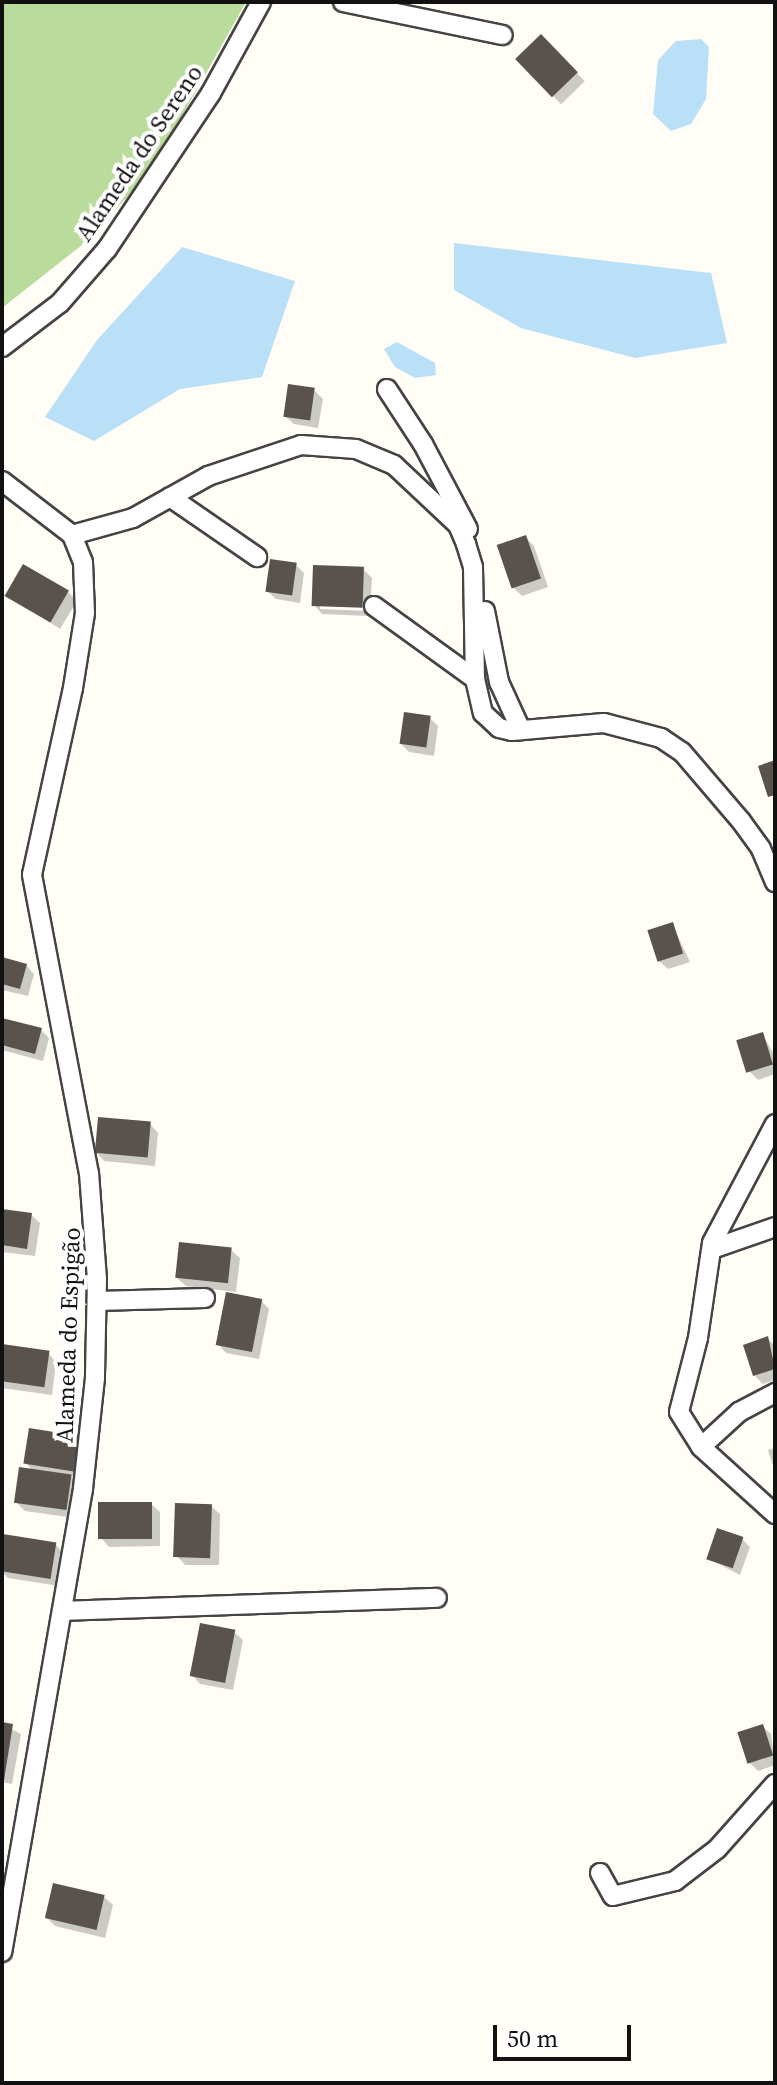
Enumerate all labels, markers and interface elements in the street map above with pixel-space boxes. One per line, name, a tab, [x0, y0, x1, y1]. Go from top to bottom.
street label: Alameda do Sereno	[69, 59, 209, 247]
street label: Alameda do Espigão	[50, 1227, 86, 1443]
scale bar	[497, 2009, 635, 2059]
text: 50 m	[507, 2022, 558, 2055]

